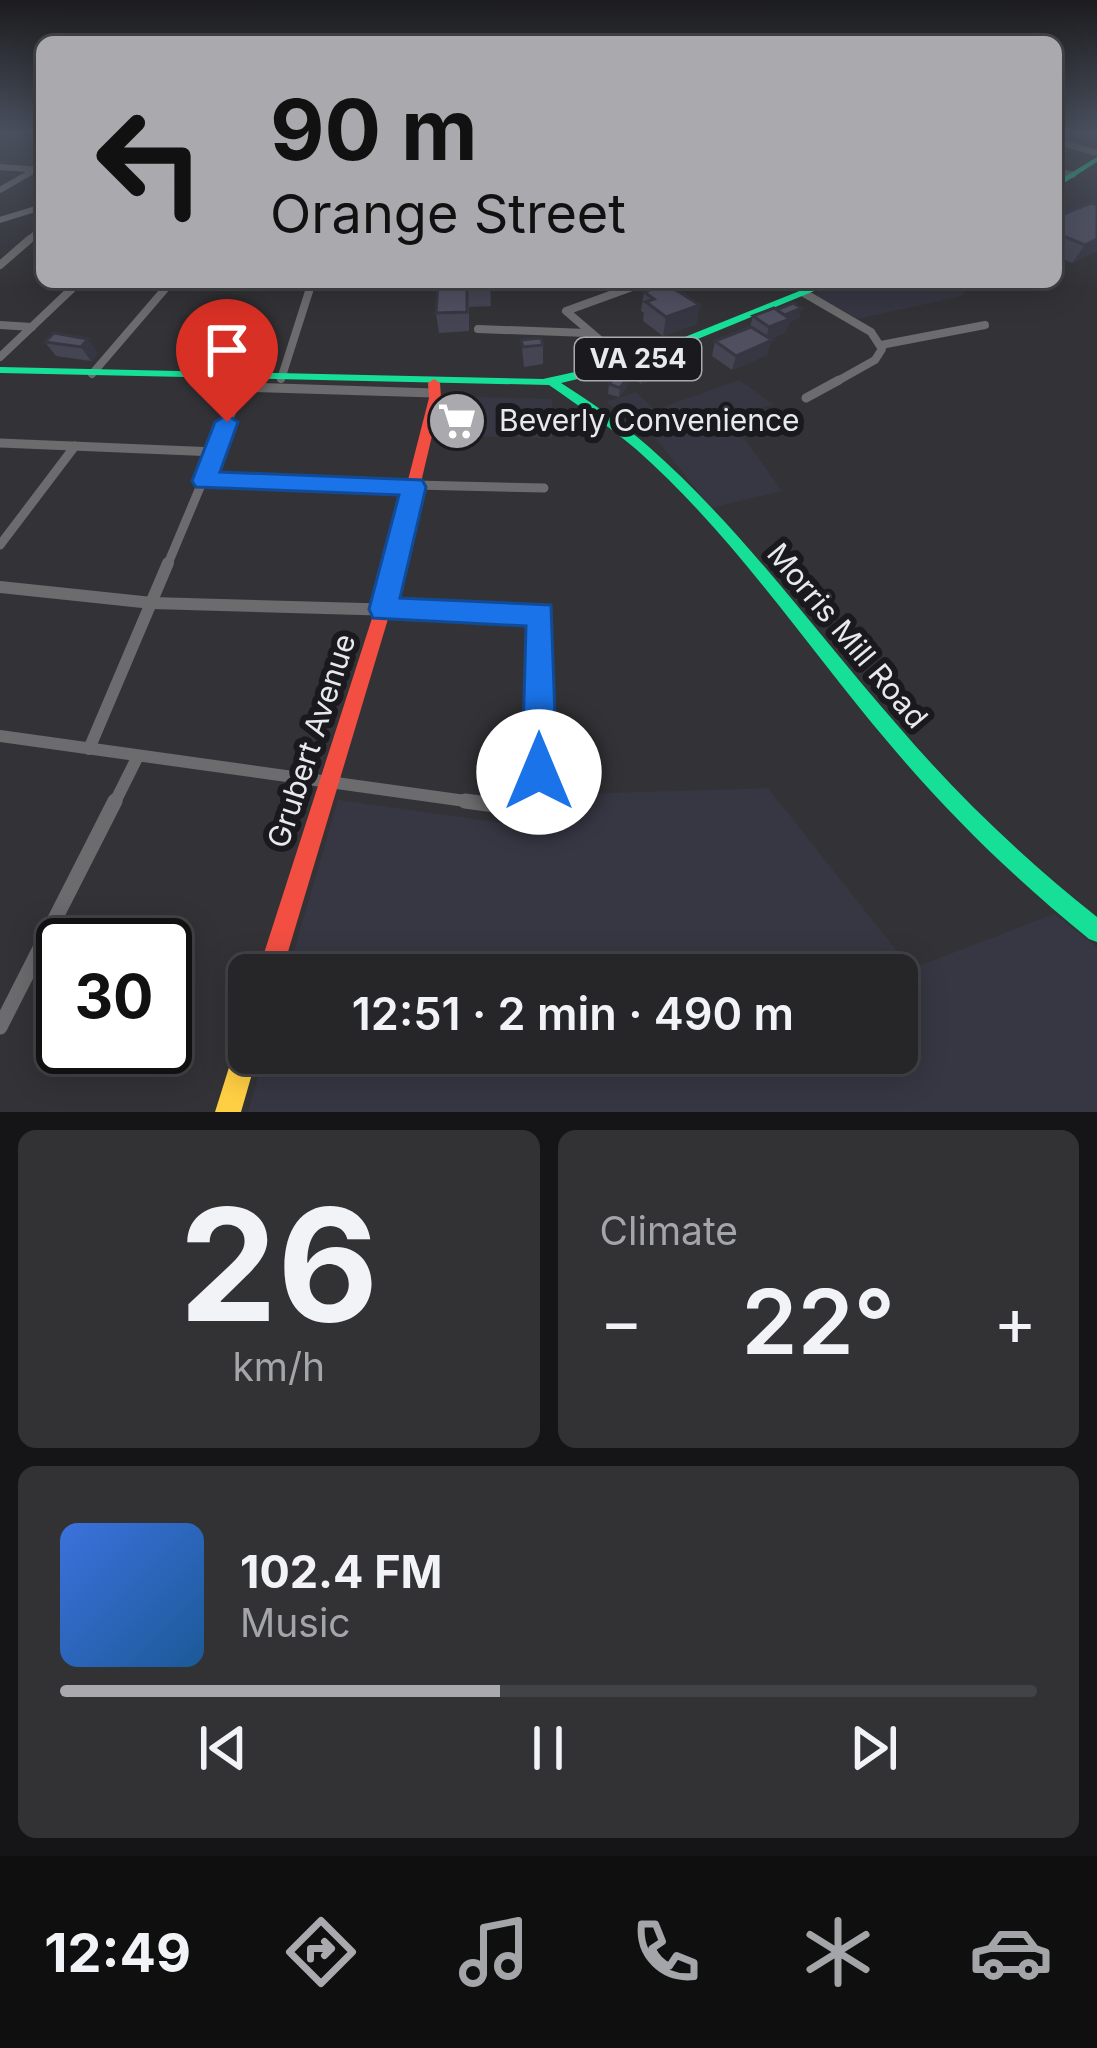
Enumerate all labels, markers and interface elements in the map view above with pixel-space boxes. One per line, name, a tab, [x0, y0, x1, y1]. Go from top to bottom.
text: 90 m	[270, 79, 478, 180]
icon: left	[72, 84, 228, 240]
text: Orange Street	[270, 181, 626, 246]
pin	[176, 299, 278, 422]
icon: arrive	[194, 317, 260, 383]
road number: VA 254	[575, 338, 701, 380]
supermarket icon: Beverly Convenience	[426, 390, 488, 452]
place label: Beverly Convenience	[499, 402, 800, 438]
street label: Morris Mill Road	[760, 536, 935, 735]
street label: Grubert Avenue	[260, 629, 363, 852]
position arrow	[476, 709, 602, 835]
speed limit sign: 30	[36, 918, 192, 1074]
text: 12:51 · 2 min · 490 m	[352, 986, 794, 1041]
text: 26	[179, 1170, 379, 1359]
text: Climate	[600, 1207, 738, 1254]
text: 22°	[742, 1267, 895, 1376]
text: −	[600, 1281, 643, 1361]
text: +	[993, 1281, 1037, 1361]
text: km/h	[232, 1343, 325, 1390]
text: 102.4 FM	[240, 1544, 443, 1599]
text: Music	[240, 1599, 351, 1646]
icon: previous	[190, 1715, 256, 1781]
icon: pause	[515, 1715, 581, 1781]
icon: next	[841, 1715, 907, 1781]
icon: directions	[279, 1910, 363, 1994]
icon: music	[452, 1910, 536, 1994]
icon: phone	[624, 1910, 708, 1994]
icon: climate	[796, 1910, 880, 1994]
icon: car	[969, 1910, 1053, 1994]
text: 12:49	[44, 1920, 191, 1985]

